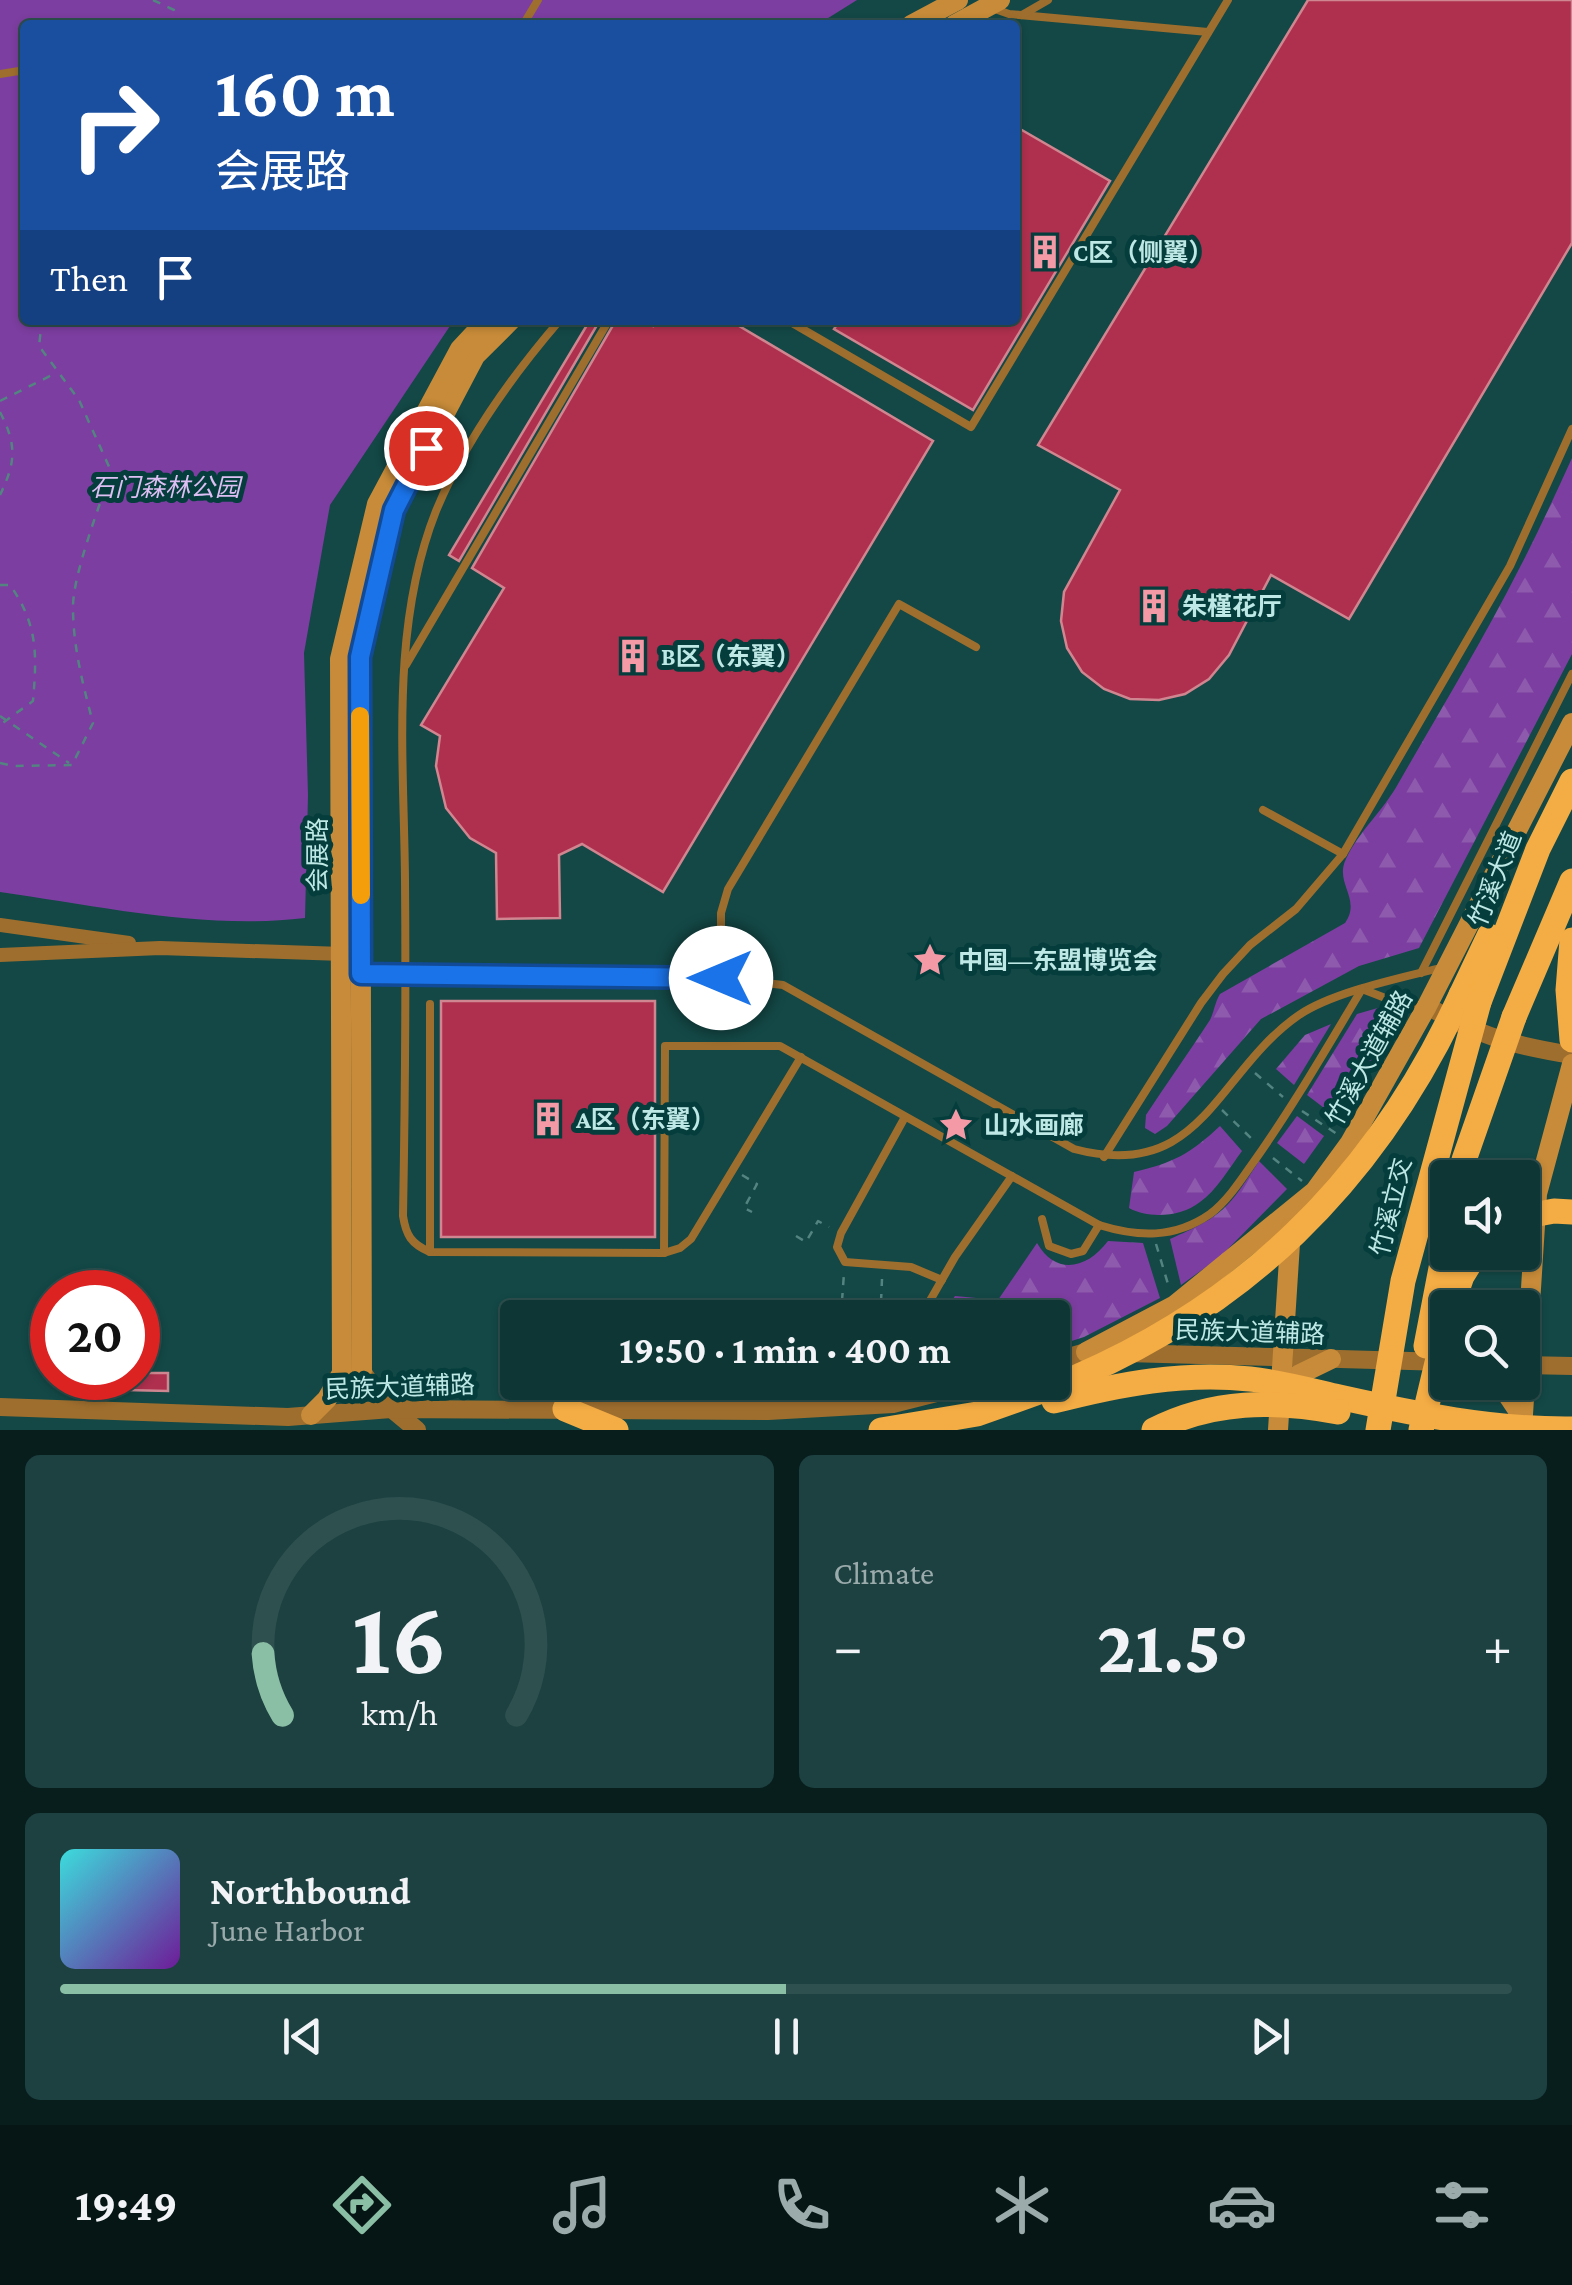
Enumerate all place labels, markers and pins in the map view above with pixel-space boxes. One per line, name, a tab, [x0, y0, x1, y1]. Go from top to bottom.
building icon: C区（侧翼）	[1026, 233, 1064, 271]
place label: C区（侧翼）	[1073, 239, 1213, 266]
pin	[384, 406, 469, 491]
building icon: 朱槿花厅	[1135, 587, 1173, 625]
place label: 朱槿花厅	[1182, 593, 1282, 620]
building icon: B区（东翼）	[614, 637, 652, 675]
place label: B区（东翼）	[661, 643, 801, 670]
place icon: 中国—东盟博览会	[911, 941, 949, 979]
place label: 中国—东盟博览会	[958, 947, 1157, 974]
building icon: A区（东翼）	[529, 1100, 567, 1138]
place label: A区（东翼）	[575, 1106, 716, 1133]
place icon: 山水画廊	[937, 1106, 975, 1144]
place label: 山水画廊	[984, 1112, 1084, 1139]

